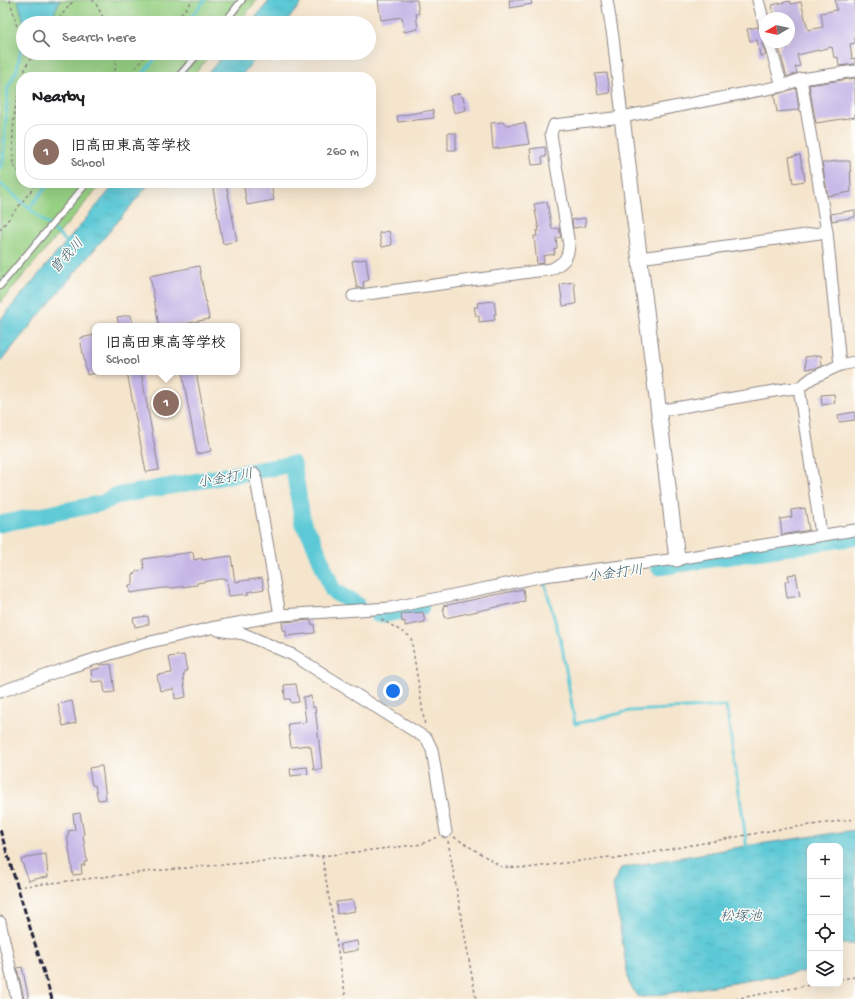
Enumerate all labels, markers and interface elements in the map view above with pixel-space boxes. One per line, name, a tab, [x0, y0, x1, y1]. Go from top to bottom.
north arrow	[759, 12, 795, 48]
search box	[16, 16, 376, 60]
icon: search	[30, 27, 52, 49]
text: Search here	[62, 29, 136, 47]
text: Nearby	[32, 88, 85, 108]
text: 旧高田東高等学校	[71, 138, 191, 156]
text: 1	[43, 145, 49, 160]
text: 260 m	[326, 145, 359, 160]
text: School	[71, 156, 105, 171]
water label: 曽我川	[47, 235, 88, 278]
popup	[92, 323, 240, 375]
text: 旧高田東高等学校	[106, 335, 226, 353]
text: School	[106, 353, 140, 368]
pin: 1	[153, 388, 179, 418]
water label: 小金打川	[196, 465, 254, 493]
water label: 小金打川	[586, 562, 644, 586]
your location	[383, 681, 403, 701]
map controls	[807, 843, 843, 987]
button: +	[807, 843, 843, 879]
button: −	[807, 879, 843, 915]
water label: 松塚池	[720, 909, 763, 926]
button: locate	[807, 915, 843, 951]
button: layers	[807, 951, 843, 987]

